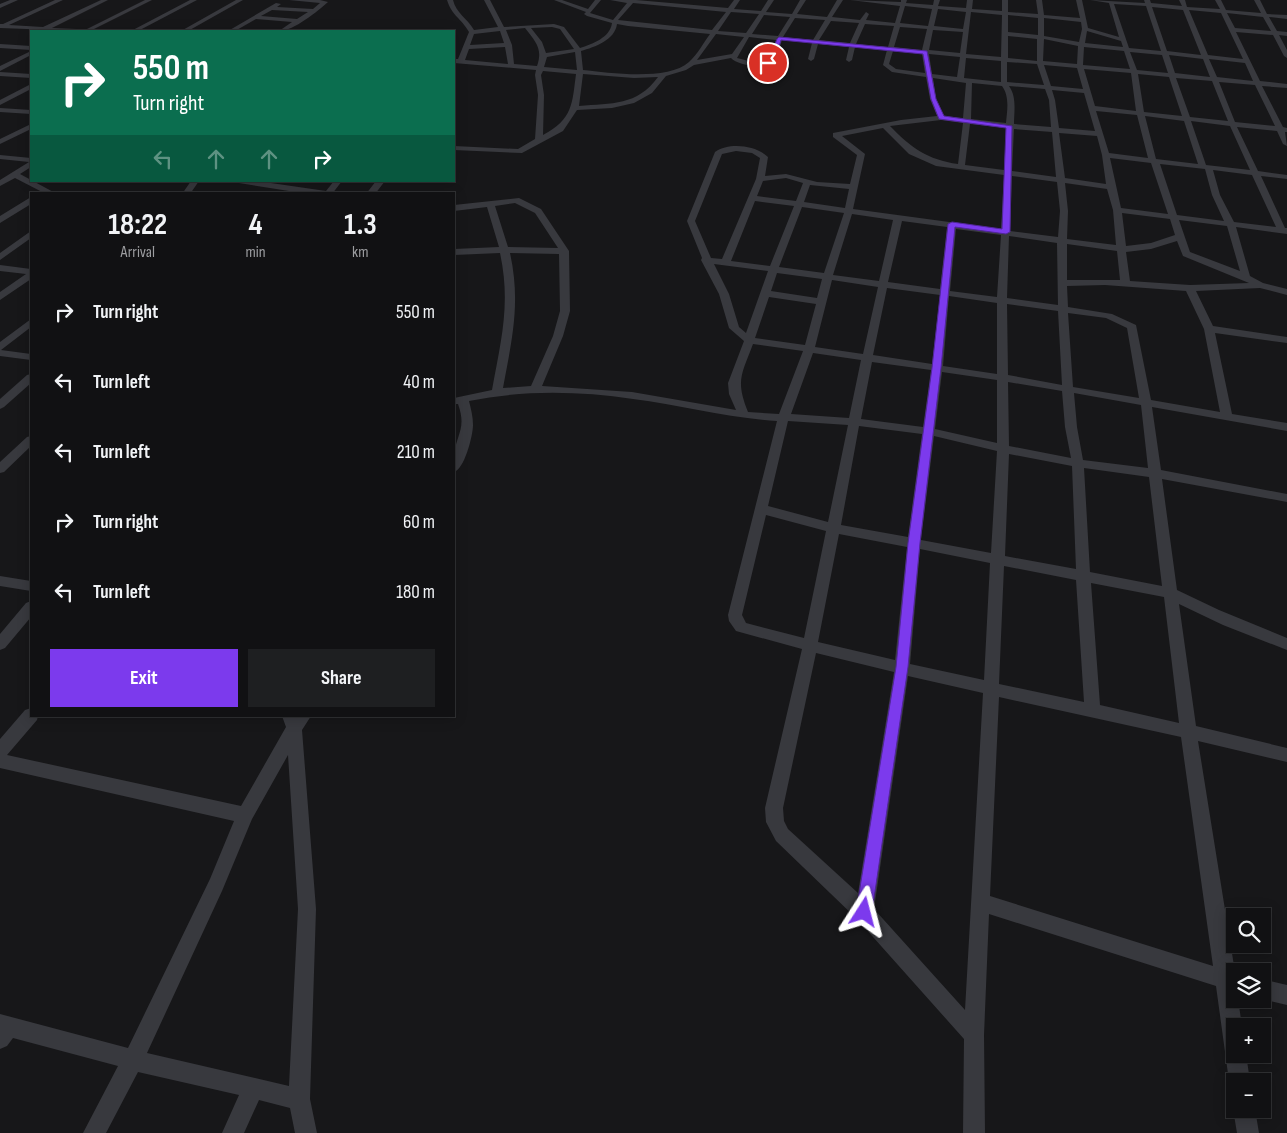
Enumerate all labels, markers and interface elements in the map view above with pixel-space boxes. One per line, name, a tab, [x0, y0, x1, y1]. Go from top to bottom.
pin	[747, 42, 789, 84]
text: 550 m	[133, 47, 209, 90]
icon: arrive	[754, 49, 782, 77]
icon: right	[50, 50, 115, 115]
text: Turn right	[133, 90, 204, 117]
icon: left	[149, 145, 177, 173]
icon: ahead	[202, 145, 230, 173]
icon: ahead	[255, 145, 283, 173]
icon: right	[308, 145, 336, 173]
text: 18:22	[108, 207, 167, 243]
text: 4	[249, 207, 263, 243]
text: 1.3	[344, 207, 377, 243]
text: Arrival	[121, 243, 155, 262]
text: min	[246, 243, 266, 262]
text: km	[352, 243, 369, 262]
icon: right	[50, 298, 78, 326]
text: Turn right	[93, 301, 158, 324]
text: 550 m	[396, 301, 435, 324]
icon: left	[50, 368, 78, 396]
text: Turn left	[93, 371, 150, 394]
text: 40 m	[403, 371, 435, 394]
icon: left	[50, 438, 78, 466]
text: Turn left	[93, 441, 150, 464]
text: 210 m	[397, 441, 435, 464]
icon: right	[50, 508, 78, 536]
text: Turn right	[93, 511, 158, 534]
text: 60 m	[403, 511, 435, 534]
icon: left	[50, 578, 78, 606]
text: Turn left	[93, 581, 150, 604]
text: 180 m	[396, 581, 435, 604]
button: Exit	[50, 649, 238, 707]
button: Share	[248, 649, 435, 707]
position arrow	[837, 885, 889, 937]
map controls	[1226, 908, 1271, 1118]
button: search	[1226, 908, 1271, 953]
button: layers	[1226, 963, 1271, 1008]
button: +	[1226, 1018, 1271, 1063]
button: −	[1226, 1073, 1271, 1118]

